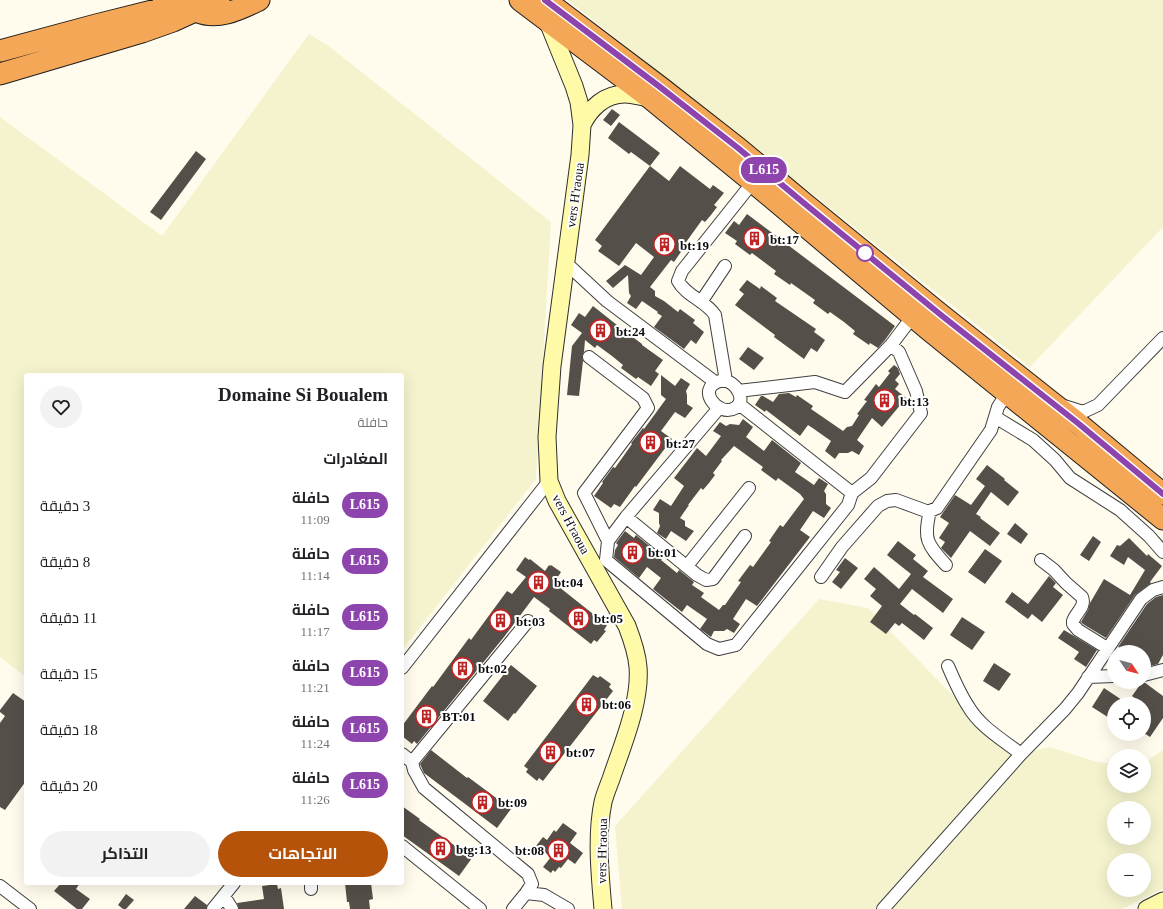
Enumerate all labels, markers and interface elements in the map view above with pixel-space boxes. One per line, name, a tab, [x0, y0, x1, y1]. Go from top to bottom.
line badge: L615	[736, 157, 792, 183]
street label: vers H'raoua	[563, 161, 587, 228]
text: L615	[749, 162, 779, 177]
building icon: bt:17	[741, 226, 767, 252]
building icon: bt:19	[652, 232, 678, 258]
place label: bt:17	[770, 232, 799, 247]
place label: bt:19	[680, 238, 709, 253]
unlabelled marker	[856, 244, 874, 262]
building icon: bt:24	[587, 318, 613, 344]
place label: bt:24	[616, 324, 645, 339]
text: Domaine Si Boualem	[218, 384, 388, 405]
button: heart	[40, 386, 82, 428]
building icon: bt:13	[872, 388, 898, 414]
place label: bt:13	[900, 394, 929, 409]
text: حافلة	[358, 415, 388, 430]
building icon: bt:27	[637, 430, 663, 456]
place label: bt:27	[666, 436, 695, 451]
text: المغادرات	[323, 451, 388, 467]
text: حافلة	[292, 490, 330, 506]
street label: vers H'raoua	[549, 492, 593, 557]
text: L615	[350, 497, 380, 512]
text: 3 دقيقة	[40, 498, 90, 514]
text: 11:09	[301, 512, 330, 527]
building icon: bt:01	[620, 539, 646, 565]
place label: bt:01	[648, 545, 677, 560]
text: حافلة	[292, 546, 330, 562]
text: L615	[350, 553, 380, 568]
text: 8 دقيقة	[40, 554, 90, 570]
text: 11:14	[301, 568, 330, 583]
building icon: bt:04	[525, 569, 551, 595]
place label: bt:04	[554, 575, 583, 590]
text: حافلة	[292, 602, 330, 618]
building icon: bt:05	[565, 605, 591, 631]
building icon: bt:03	[488, 608, 514, 634]
text: L615	[350, 609, 380, 624]
text: 11 دقيقة	[40, 610, 97, 626]
place label: bt:05	[594, 611, 623, 626]
place label: bt:03	[516, 614, 545, 629]
text: 11:17	[301, 624, 330, 639]
north arrow	[1107, 645, 1151, 689]
map controls	[1107, 645, 1151, 897]
building icon: bt:02	[450, 655, 476, 681]
text: حافلة	[292, 658, 330, 674]
place label: bt:02	[478, 661, 507, 676]
text: L615	[350, 665, 380, 680]
text: 15 دقيقة	[40, 666, 98, 682]
text: 11:21	[301, 680, 330, 695]
building icon: bt:06	[574, 691, 600, 717]
place label: bt:06	[602, 697, 631, 712]
button: locate	[1107, 697, 1151, 741]
building icon: BT:01	[413, 703, 439, 729]
place label: BT:01	[442, 709, 476, 724]
text: حافلة	[292, 714, 330, 730]
text: L615	[350, 721, 380, 736]
text: 18 دقيقة	[40, 722, 98, 738]
text: 11:24	[301, 736, 330, 751]
building icon: bt:07	[537, 739, 563, 765]
place label: bt:07	[566, 745, 595, 760]
button: layers	[1107, 749, 1151, 793]
text: حافلة	[292, 770, 330, 786]
text: L615	[350, 777, 380, 792]
text: 20 دقيقة	[40, 778, 98, 794]
building icon: bt:09	[470, 789, 496, 815]
text: 11:26	[301, 792, 330, 807]
place label: bt:09	[498, 795, 527, 810]
button: +	[1107, 801, 1151, 845]
street label: vers H'raoua	[594, 818, 610, 884]
button: التذاكر	[40, 831, 210, 877]
button: الاتجاهات	[218, 831, 388, 877]
building icon: btg:13	[427, 836, 453, 862]
building icon: bt:08	[546, 837, 572, 863]
place label: btg:13	[456, 842, 492, 857]
place label: bt:08	[515, 843, 544, 858]
button: −	[1107, 853, 1151, 897]

